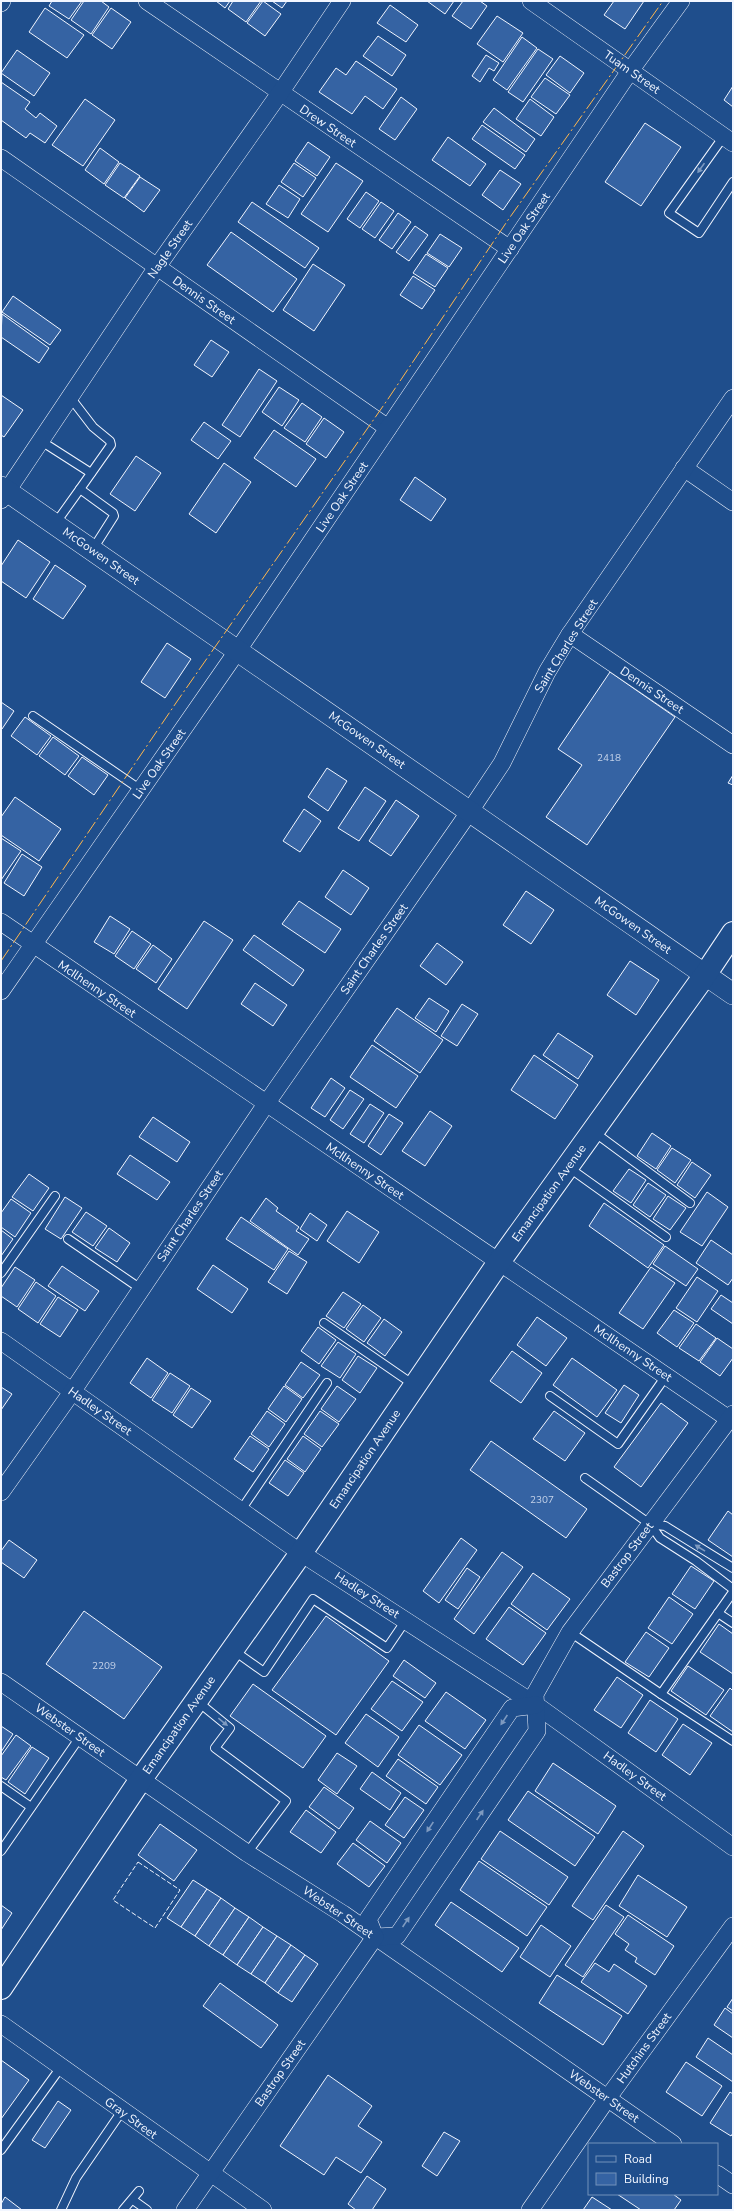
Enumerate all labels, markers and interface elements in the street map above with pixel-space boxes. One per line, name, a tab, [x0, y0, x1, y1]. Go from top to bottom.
street label: Tuam Street	[601, 47, 664, 98]
street label: Drew Street	[296, 101, 360, 151]
one-way arrow	[697, 163, 705, 173]
street label: Live Oak Street	[494, 189, 554, 267]
street label: Nagle Street	[144, 216, 197, 281]
street label: Dennis Street	[169, 272, 239, 328]
street label: Live Oak Street	[312, 458, 372, 536]
street label: McGowen Street	[59, 524, 143, 589]
street label: Saint Charles Street	[531, 595, 602, 696]
street label: Dennis Street	[617, 663, 688, 718]
street label: McGowen Street	[325, 708, 409, 773]
street label: Live Oak Street	[129, 725, 190, 802]
house number: 2418	[597, 751, 621, 765]
street label: McGowen Street	[591, 893, 675, 958]
street label: Saint Charles Street	[337, 900, 412, 998]
street label: McIlhenny Street	[55, 957, 140, 1022]
street label: McIlhenny Street	[323, 1139, 408, 1204]
street label: Emancipation Avenue	[508, 1141, 590, 1245]
street label: Saint Charles Street	[153, 1166, 227, 1265]
street label: McIlhenny Street	[591, 1321, 676, 1386]
street label: Hadley Street	[65, 1383, 136, 1439]
street label: Emancipation Avenue	[326, 1406, 404, 1512]
house number: 2307	[530, 1493, 554, 1507]
street label: Bastrop Street	[597, 1518, 657, 1591]
one-way arrow	[694, 1544, 706, 1551]
street label: Hadley Street	[331, 1568, 403, 1622]
house number: 2209	[92, 1659, 116, 1673]
street label: Emancipation Avenue	[139, 1673, 219, 1777]
street label: Webster Street	[32, 1700, 109, 1761]
one-way arrow	[500, 1715, 508, 1725]
one-way arrow	[218, 1718, 229, 1727]
street label: Hadley Street	[600, 1748, 670, 1805]
one-way arrow	[476, 1810, 484, 1820]
one-way arrow	[426, 1822, 434, 1832]
street label: Webster Street	[299, 1882, 377, 1942]
one-way arrow	[402, 1917, 410, 1928]
street label: Hutchins Street	[613, 2009, 676, 2087]
street label: Bastrop Street	[251, 2036, 309, 2110]
street label: Webster Street	[566, 2066, 643, 2127]
street label: Gray Street	[102, 2094, 161, 2143]
legend	[588, 2143, 718, 2195]
text: Road	[624, 2151, 652, 2167]
text: Building	[624, 2171, 669, 2187]

